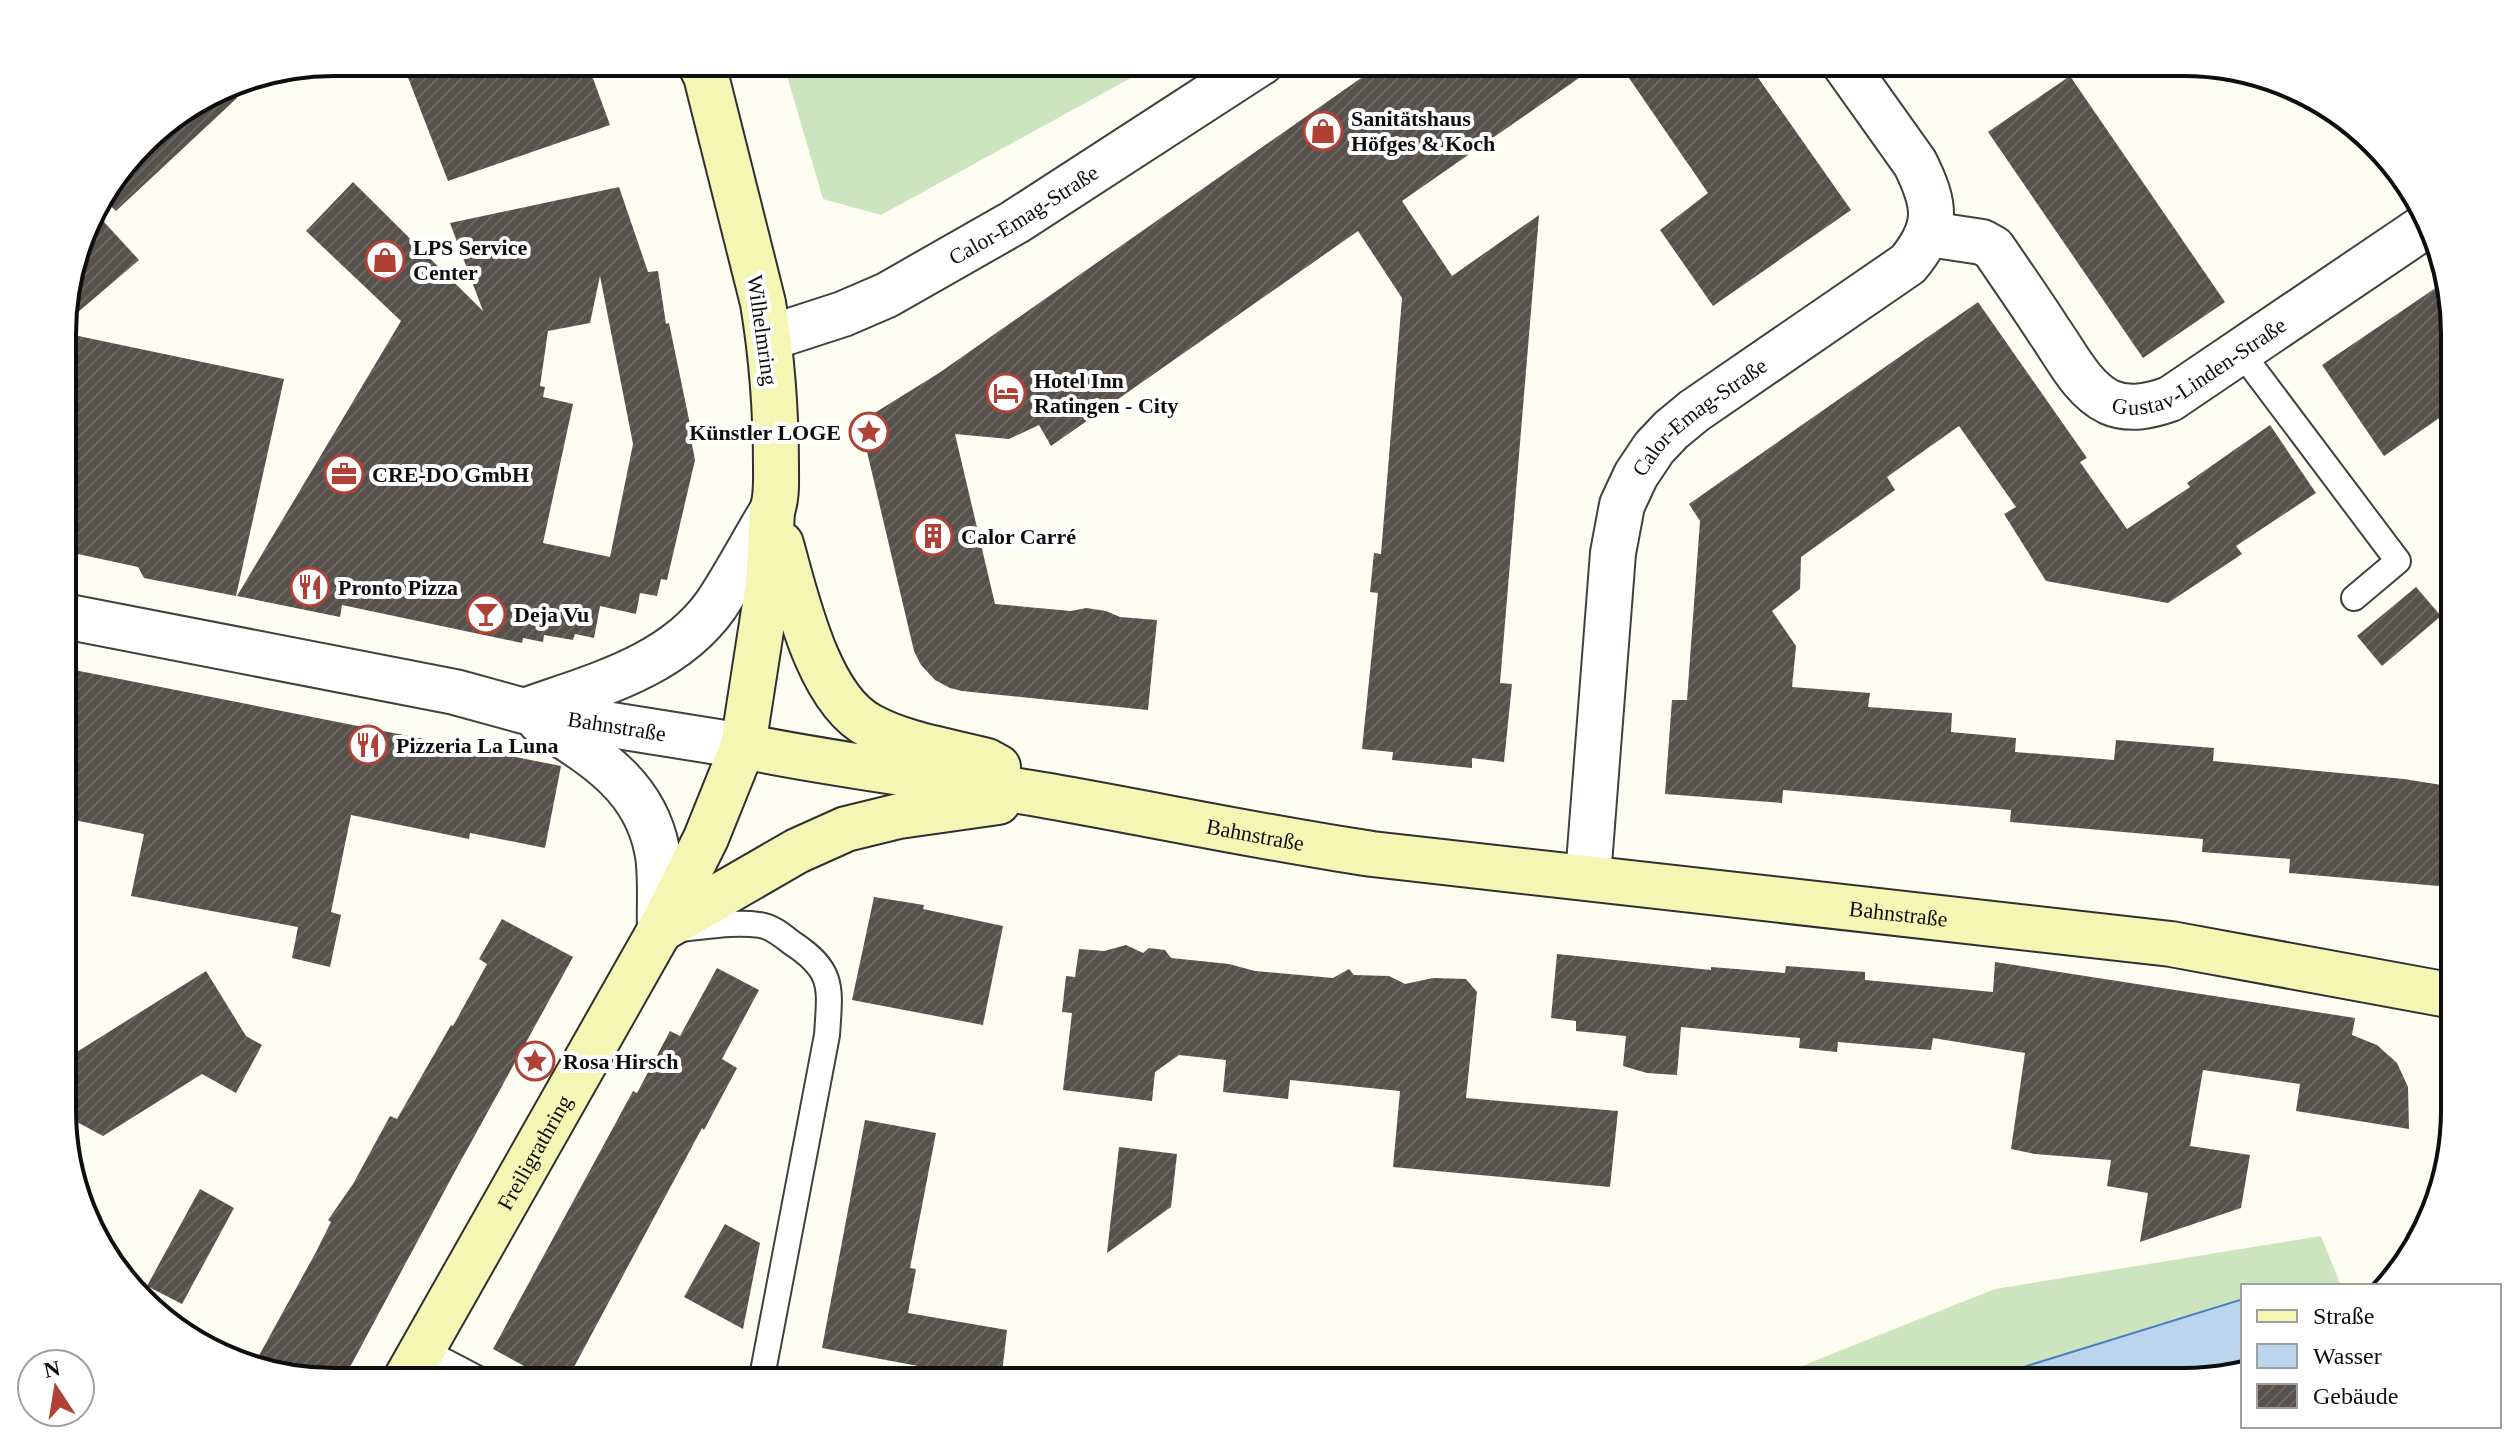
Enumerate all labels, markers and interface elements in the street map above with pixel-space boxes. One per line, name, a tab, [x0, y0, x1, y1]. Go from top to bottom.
place label: Sanitätshaus Höfges & Koch	[1351, 106, 1495, 156]
shop icon: Sanitätshaus Höfges & Koch	[1302, 110, 1344, 152]
street label: Calor-Emag-Straße	[944, 160, 1103, 270]
place label: LPS Service Center	[413, 235, 527, 285]
shop icon: LPS Service Center	[364, 239, 406, 281]
street label: Wilhelmring	[742, 273, 783, 387]
street label: Gustav-Linden-Straße	[2110, 312, 2291, 420]
street label: Calor-Emag-Straße	[1627, 353, 1772, 481]
place label: Hotel Inn Ratingen - City	[1034, 368, 1178, 418]
hotel icon: Hotel Inn Ratingen - City	[985, 372, 1027, 414]
place icon: Künstler LOGE	[848, 411, 890, 453]
place label: Künstler LOGE	[689, 420, 841, 445]
office icon: CRE-DO GmbH	[323, 453, 365, 495]
place label: CRE-DO GmbH	[372, 462, 529, 487]
building icon: Calor Carré	[912, 515, 954, 557]
place label: Calor Carré	[961, 524, 1076, 549]
restaurant icon: Pronto Pizza	[289, 566, 331, 608]
place label: Pronto Pizza	[338, 575, 458, 600]
bar icon: Deja Vu	[465, 593, 507, 635]
place label: Deja Vu	[514, 602, 589, 627]
street label: Bahnstraße	[566, 706, 668, 747]
restaurant icon: Pizzeria La Luna	[347, 724, 389, 766]
place label: Pizzeria La Luna	[396, 733, 559, 758]
street label: Bahnstraße	[1204, 814, 1306, 856]
street label: Bahnstraße	[1848, 896, 1949, 932]
place icon: Rosa Hirsch	[514, 1040, 556, 1082]
place label: Rosa Hirsch	[563, 1049, 679, 1074]
street label: Freiligrathring	[492, 1091, 577, 1215]
legend	[2241, 1284, 2501, 1428]
text: Straße	[2313, 1303, 2374, 1329]
text: Wasser	[2313, 1343, 2382, 1369]
north arrow	[16, 1348, 96, 1428]
text: N	[42, 1355, 62, 1383]
text: Gebäude	[2313, 1383, 2398, 1409]

